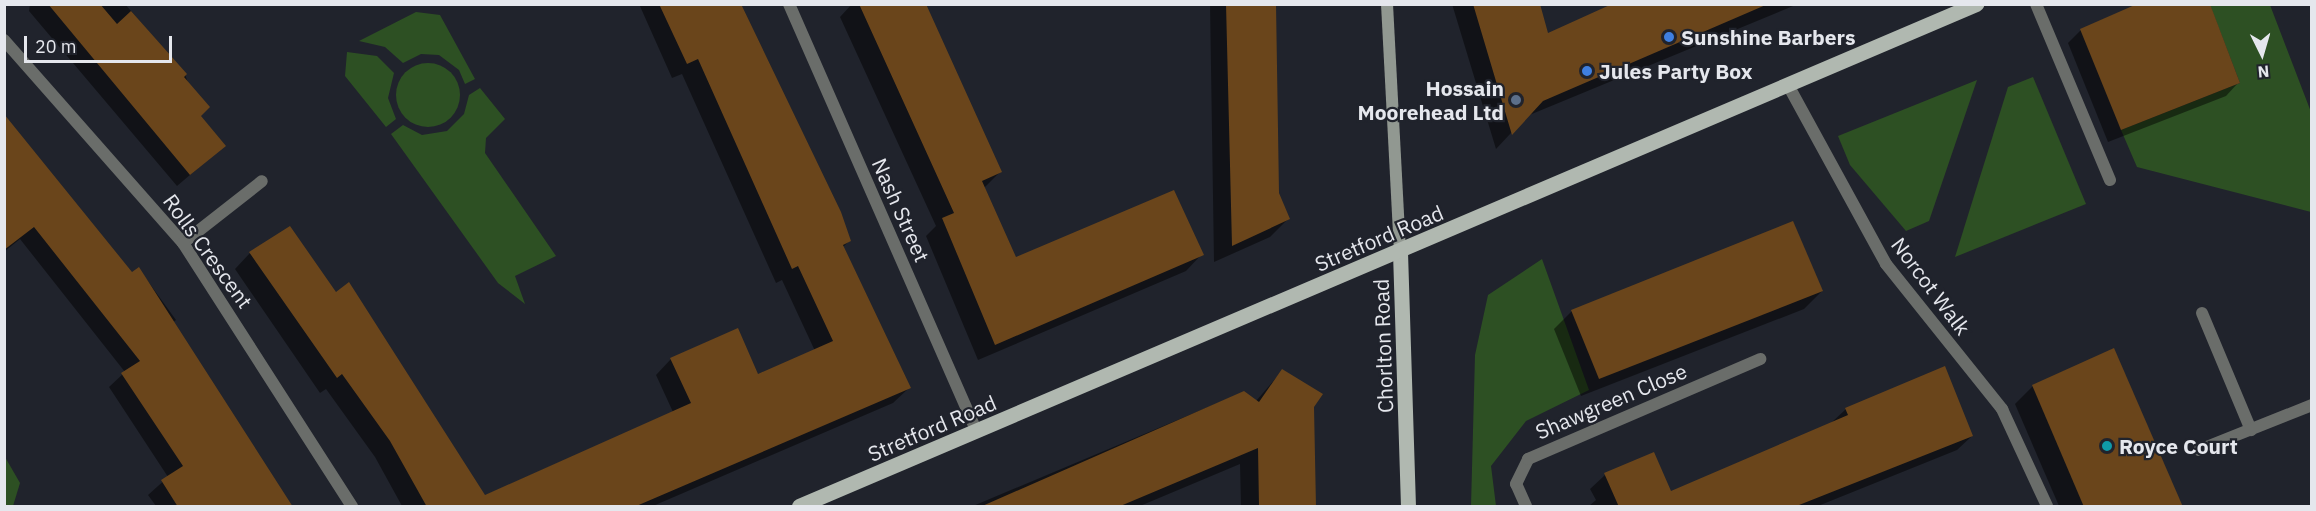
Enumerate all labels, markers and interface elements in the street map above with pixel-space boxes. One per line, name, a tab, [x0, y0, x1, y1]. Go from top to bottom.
scale bar	[27, 24, 176, 62]
place label: Sunshine Barbers	[1681, 24, 1856, 50]
north arrow	[2232, 24, 2292, 84]
marker: Sunshine Barbers	[1662, 30, 1676, 44]
text: 20 m	[35, 35, 77, 58]
place label: Jules Party Box	[1599, 58, 1752, 84]
text: N	[2257, 61, 2270, 82]
marker: Jules Party Box	[1580, 64, 1594, 78]
place label: Hossain Moorehead Ltd	[1358, 75, 1504, 125]
marker: Hossain Moorehead Ltd	[1509, 93, 1523, 107]
street label: Nash Street	[867, 154, 935, 266]
street label: Rolls Crescent	[158, 189, 258, 313]
street label: Stretford Road	[1311, 200, 1447, 276]
street label: Norcot Walk	[1886, 232, 1976, 340]
street label: Chorlton Road	[1368, 278, 1398, 414]
street label: Shawgreen Close	[1532, 358, 1690, 444]
street label: Stretford Road	[864, 390, 1000, 466]
place label: Royce Court	[2119, 433, 2238, 459]
marker: Royce Court	[2100, 439, 2114, 453]

